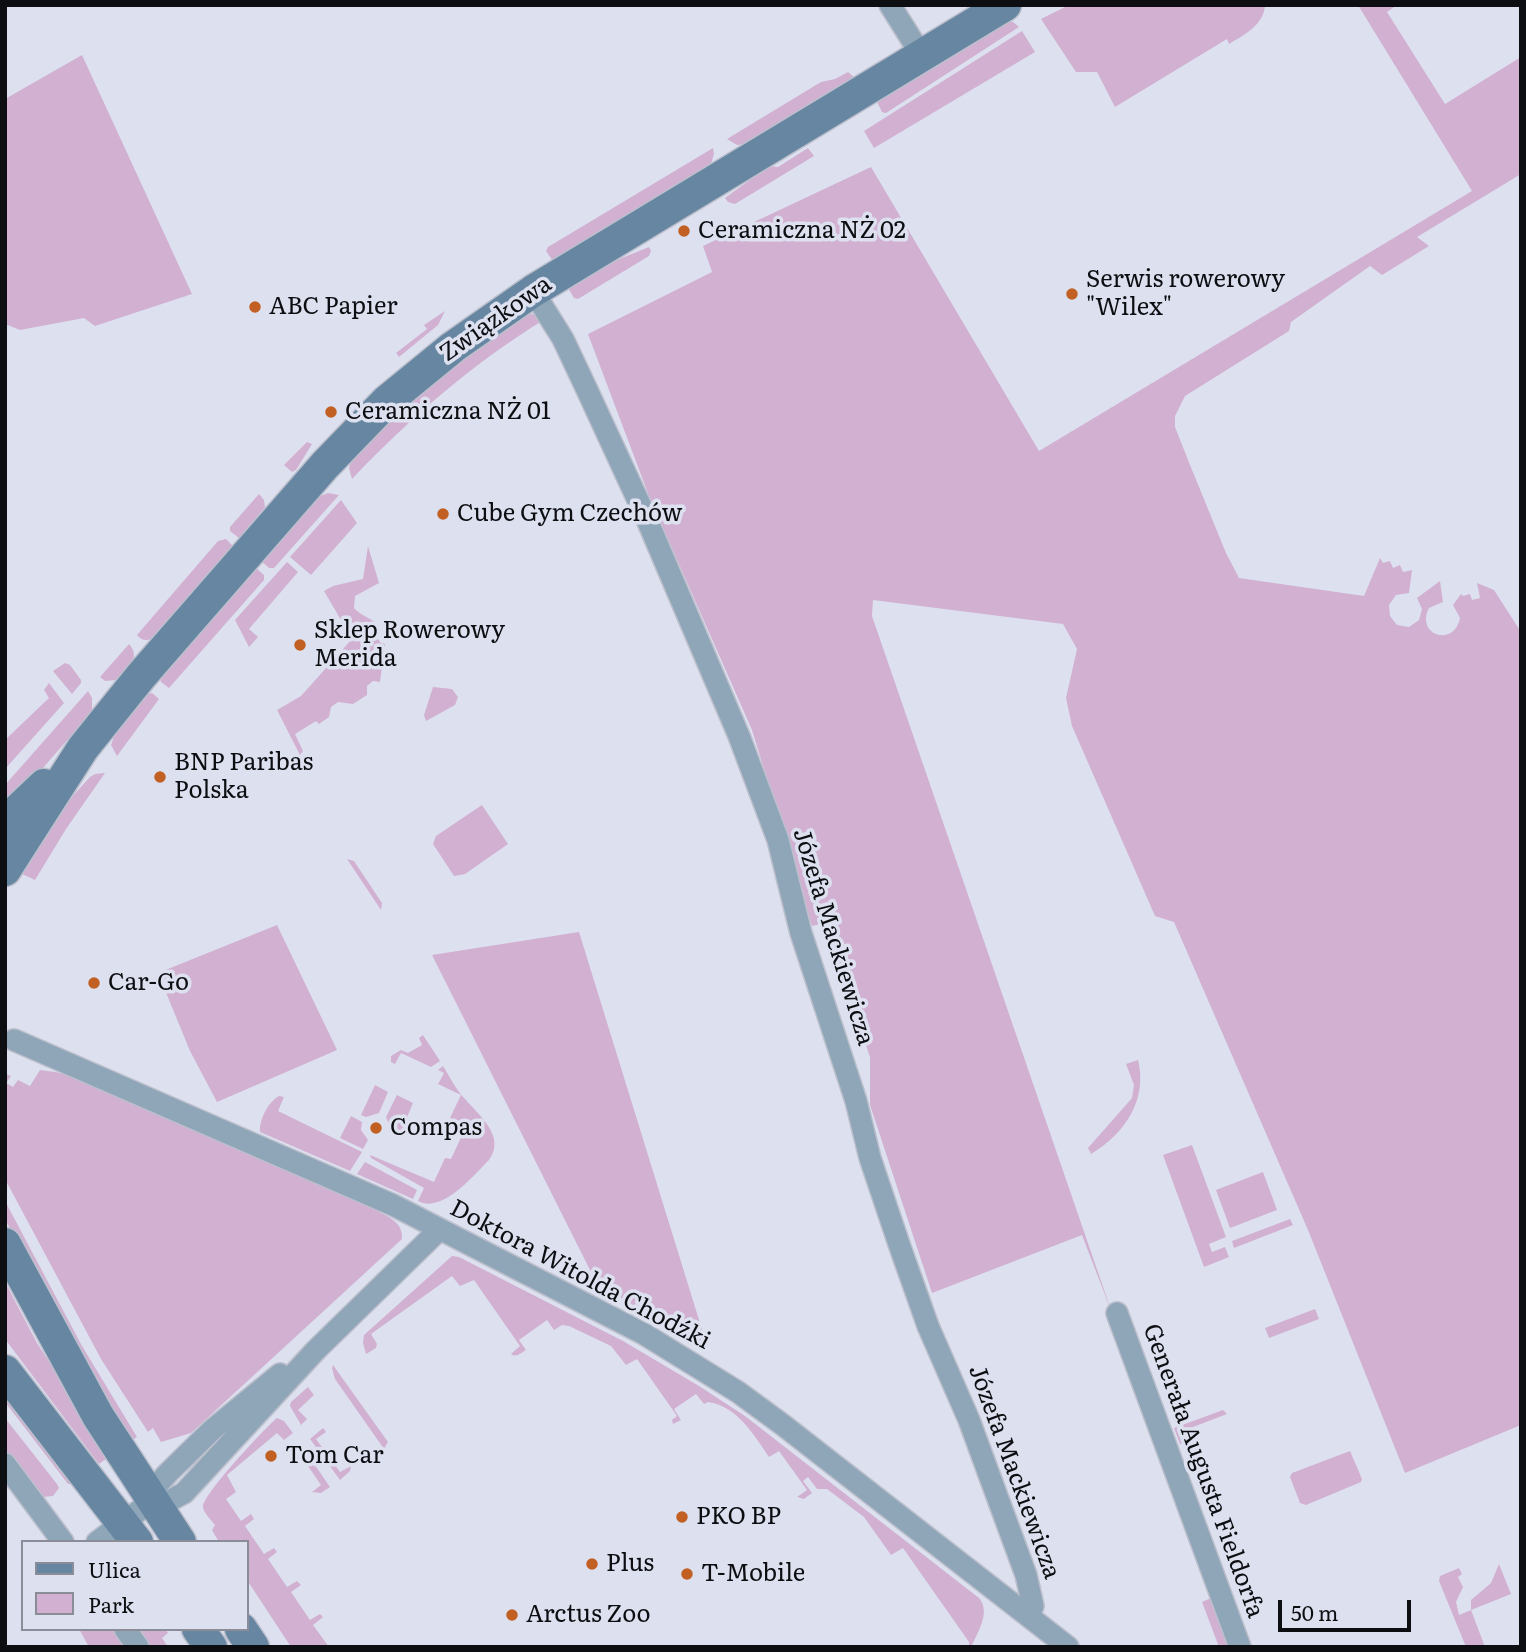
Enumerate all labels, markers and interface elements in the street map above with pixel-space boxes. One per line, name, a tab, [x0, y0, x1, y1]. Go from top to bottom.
place label: Ceramiczna NŻ 02	[698, 217, 906, 245]
marker: Ceramiczna NŻ 02	[676, 223, 692, 239]
place label: Serwis rowerowy "Wilex"	[1086, 266, 1285, 322]
street label: Związkowa	[435, 270, 557, 368]
marker: Serwis rowerowy "Wilex"	[1064, 286, 1080, 302]
place label: ABC Papier	[269, 293, 398, 321]
marker: ABC Papier	[247, 299, 263, 315]
place label: Ceramiczna NŻ 01	[345, 398, 551, 426]
marker: Ceramiczna NŻ 01	[323, 404, 339, 420]
place label: Cube Gym Czechów	[457, 500, 682, 528]
marker: Cube Gym Czechów	[435, 506, 451, 522]
place label: Sklep Rowerowy Merida	[314, 617, 505, 673]
marker: Sklep Rowerowy Merida	[292, 637, 308, 653]
place label: BNP Paribas Polska	[174, 749, 313, 805]
marker: BNP Paribas Polska	[152, 769, 168, 785]
street label: Józefa Mackiewicza	[786, 825, 880, 1049]
place label: Car-Go	[108, 969, 189, 997]
marker: Car-Go	[86, 975, 102, 991]
place label: Compas	[390, 1114, 482, 1142]
marker: Compas	[368, 1120, 384, 1136]
street label: Doktora Witolda Chodźki	[445, 1194, 715, 1356]
street label: Generała Augusta Fieldorfa	[1136, 1320, 1270, 1622]
street label: Józefa Mackiewicza	[962, 1361, 1066, 1583]
place label: Tom Car	[285, 1442, 384, 1470]
marker: Tom Car	[263, 1448, 279, 1464]
place label: PKO BP	[696, 1503, 781, 1531]
marker: PKO BP	[674, 1509, 690, 1525]
legend	[21, 1540, 248, 1631]
place label: Plus	[606, 1550, 654, 1578]
text: Ulica	[88, 1553, 141, 1584]
marker: Plus	[584, 1556, 600, 1572]
place label: T-Mobile	[701, 1560, 805, 1588]
marker: T-Mobile	[679, 1566, 695, 1582]
scale bar	[1281, 1586, 1414, 1630]
text: Park	[88, 1588, 134, 1619]
text: 50 m	[1291, 1596, 1338, 1627]
place label: Arctus Zoo	[526, 1601, 650, 1629]
marker: Arctus Zoo	[504, 1607, 520, 1623]

